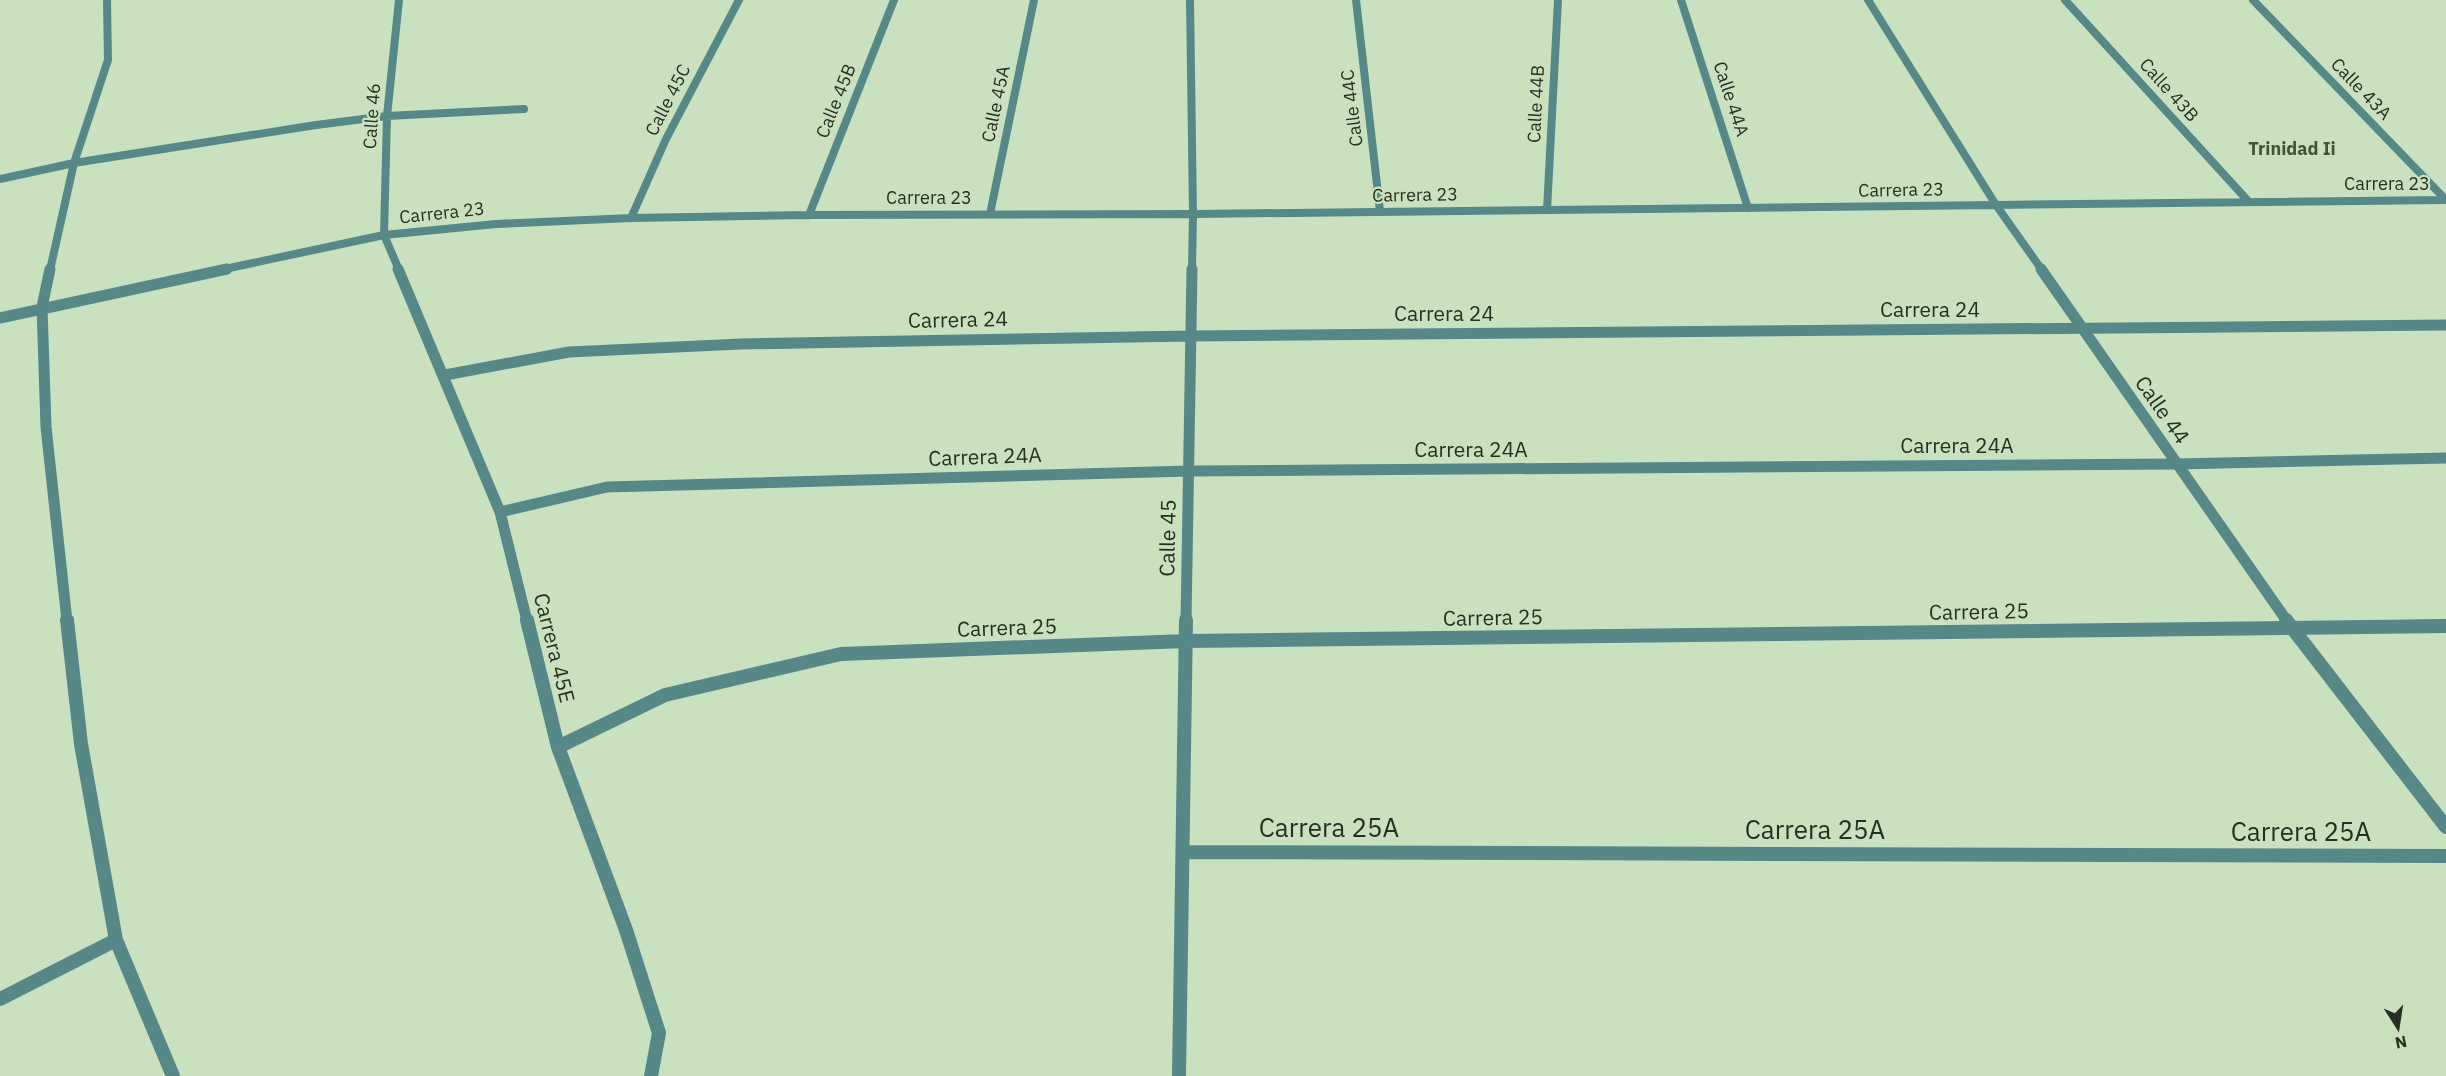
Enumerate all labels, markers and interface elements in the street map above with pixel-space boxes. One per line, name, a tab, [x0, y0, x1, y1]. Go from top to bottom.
street label: Calle 43B	[2135, 53, 2204, 126]
street label: Calle 43A	[2326, 53, 2397, 125]
street label: Calle 44A	[1709, 58, 1755, 140]
street label: Calle 45C	[640, 60, 695, 139]
street label: Calle 45B	[810, 60, 861, 141]
street label: Calle 45A	[976, 63, 1015, 144]
street label: Calle 44B	[1522, 64, 1549, 144]
street label: Calle 44C	[1335, 68, 1368, 148]
street label: Calle 46	[358, 82, 385, 150]
district label: Trinidad Ii	[2248, 137, 2336, 160]
street label: Carrera 23	[2344, 172, 2430, 195]
street label: Carrera 23	[1858, 177, 1944, 202]
street label: Carrera 23	[1372, 182, 1458, 207]
street label: Carrera 23	[886, 186, 972, 209]
street label: Carrera 23	[398, 197, 486, 228]
street label: Carrera 24	[1880, 295, 1980, 323]
street label: Carrera 24	[1394, 299, 1494, 327]
street label: Carrera 24	[908, 304, 1008, 334]
street label: Calle 44	[2129, 370, 2196, 449]
street label: Carrera 24A	[1900, 431, 2014, 459]
street label: Carrera 24A	[1414, 435, 1528, 463]
street label: Carrera 24A	[928, 440, 1042, 472]
street label: Calle 45	[1152, 499, 1182, 577]
street label: Carrera 45E	[528, 590, 582, 706]
street label: Carrera 25	[1929, 596, 2029, 626]
street label: Carrera 25	[1443, 602, 1543, 632]
street label: Carrera 25	[956, 611, 1057, 643]
street label: Carrera 25A	[1259, 810, 1400, 844]
street label: Carrera 25A	[1745, 812, 1886, 846]
street label: Carrera 25A	[2231, 814, 2372, 848]
north arrow	[2368, 998, 2428, 1058]
text: N	[2393, 1032, 2409, 1054]

